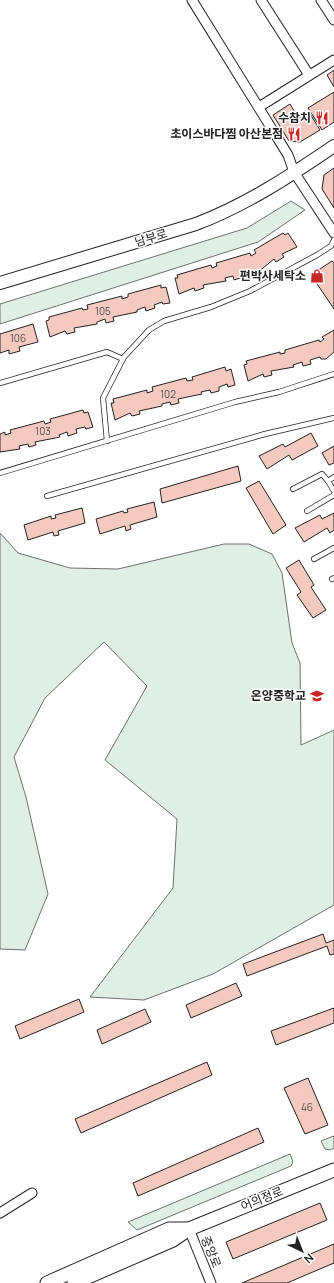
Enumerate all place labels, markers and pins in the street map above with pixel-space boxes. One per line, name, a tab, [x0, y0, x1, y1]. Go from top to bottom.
place label: 수참치	[278, 109, 311, 126]
restaurant icon: 수참치	[314, 110, 330, 126]
place label: 초이스바다찜 아산본점	[170, 125, 283, 142]
restaurant icon: 초이스바다찜 아산본점	[286, 126, 302, 142]
place label: 편박사세탁소	[240, 267, 306, 284]
shop icon: 편박사세탁소	[309, 268, 325, 284]
place label: 온양중학교	[251, 687, 306, 704]
school or university icon: 온양중학교	[309, 688, 325, 704]

